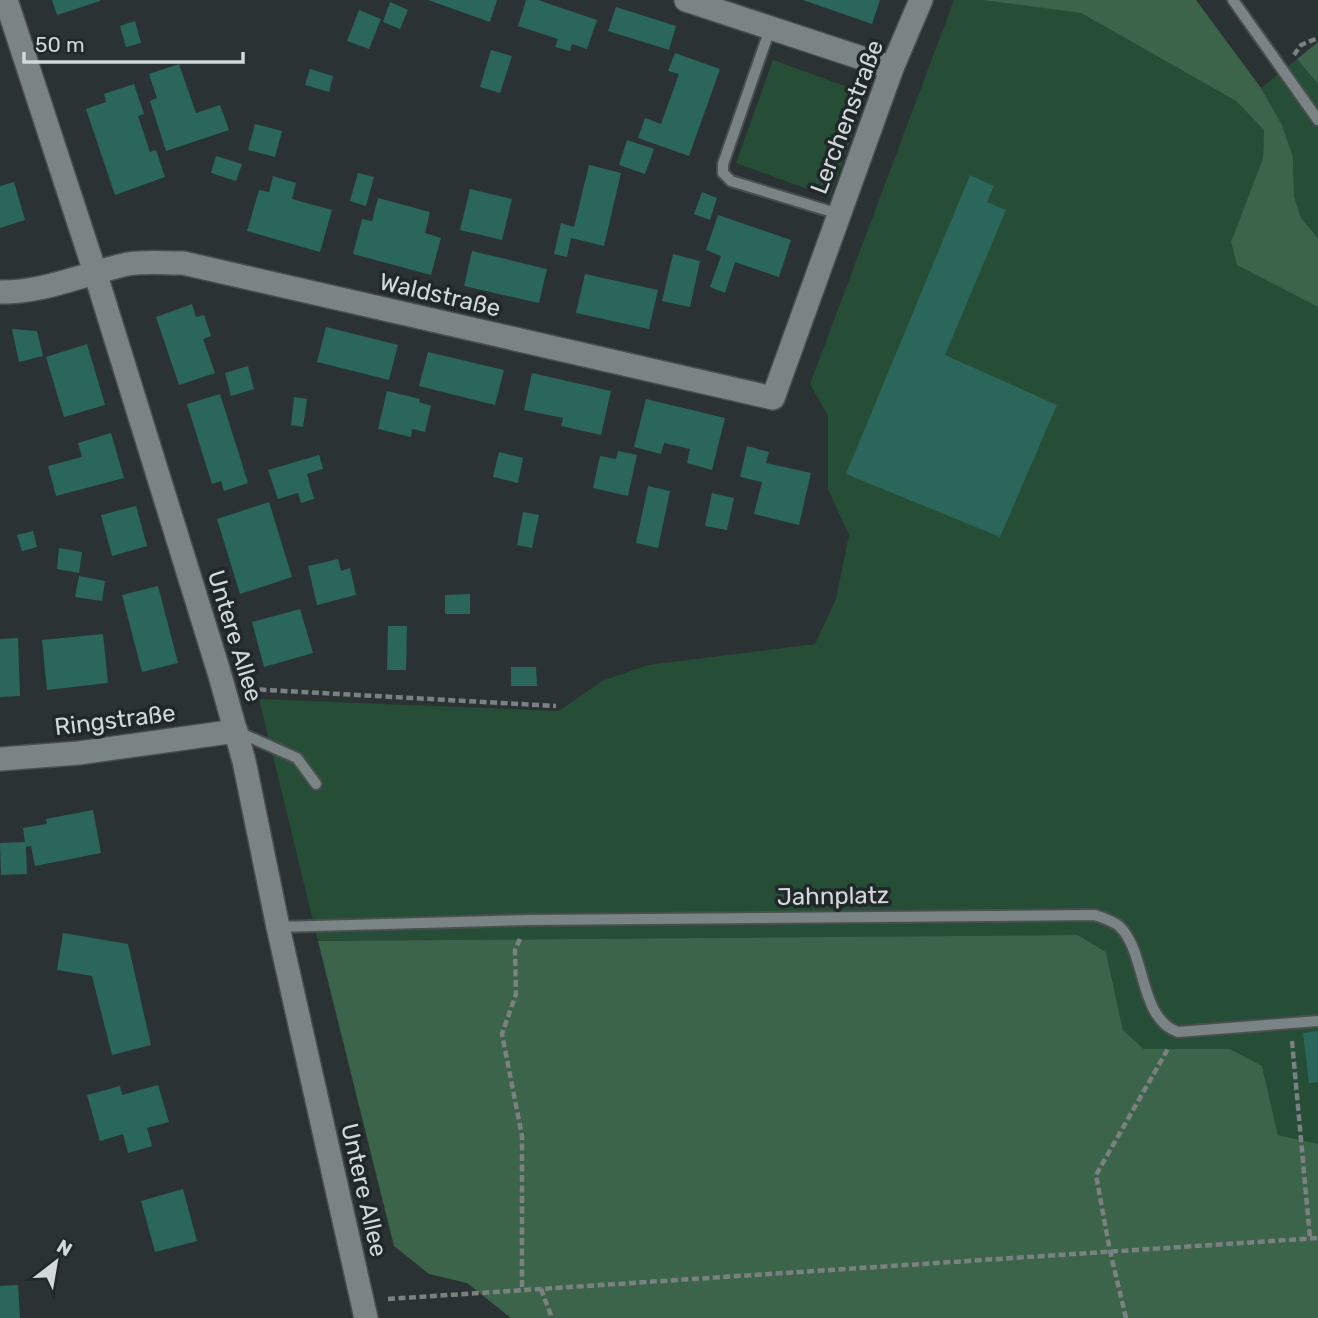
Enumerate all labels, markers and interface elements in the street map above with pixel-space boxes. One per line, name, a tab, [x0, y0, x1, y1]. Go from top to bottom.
scale bar	[24, 21, 243, 65]
text: 50 m	[35, 32, 85, 57]
street label: Lerchenstraße	[805, 36, 889, 198]
street label: Waldstraße	[377, 267, 503, 323]
street label: Untere Allee	[202, 567, 268, 705]
street label: Ringstraße	[53, 699, 177, 741]
street label: Jahnplatz	[777, 881, 889, 911]
street label: Untere Allee	[335, 1120, 393, 1260]
north arrow	[21, 1227, 91, 1297]
text: N	[53, 1234, 76, 1261]

